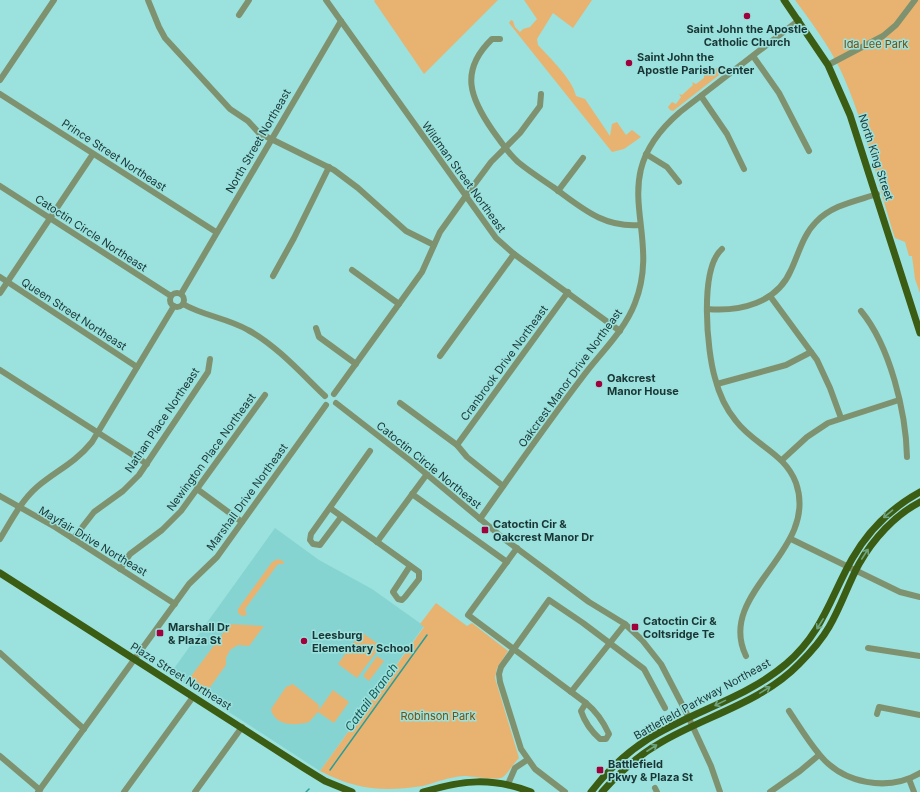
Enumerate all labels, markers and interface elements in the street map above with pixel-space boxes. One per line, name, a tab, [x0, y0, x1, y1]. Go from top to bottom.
marker: Saint John the Apostle Catholic Church	[742, 11, 752, 21]
place label: Saint John the Apostle Catholic Church	[686, 22, 808, 49]
park label: Ida Lee Park	[844, 37, 908, 51]
place label: Saint John the Apostle Parish Center	[637, 50, 755, 77]
marker: Saint John the Apostle Parish Center	[624, 58, 634, 68]
street label: North Street Northeast	[222, 86, 294, 196]
street label: North King Street	[855, 112, 897, 202]
street label: Prince Street Northeast	[59, 116, 169, 194]
street label: Wildman Street Northeast	[419, 119, 509, 236]
street label: Catoctin Circle Northeast	[32, 191, 150, 275]
street label: Queen Street Northeast	[19, 275, 130, 354]
street label: Cranbrook Drive Northeast	[457, 302, 551, 424]
street label: Oakcrest Manor Drive Northeast	[515, 306, 625, 450]
street label: Nathan Place Northeast	[122, 365, 203, 475]
place label: Oakcrest Manor House	[607, 371, 679, 398]
marker: Oakcrest Manor House	[594, 379, 604, 389]
street label: Newington Place Northeast	[164, 390, 259, 514]
street label: Catoctin Circle Northeast	[374, 418, 485, 512]
street label: Marshall Drive Northeast	[203, 440, 291, 553]
street label: Mayfair Drive Northeast	[36, 503, 150, 579]
one-way arrow	[883, 510, 893, 519]
place label: Catoctin Cir & Oakcrest Manor Dr	[493, 517, 594, 544]
marker: Catoctin Cir & Oakcrest Manor Dr	[480, 525, 490, 535]
one-way arrow	[861, 549, 870, 560]
place label: Catoctin Cir & Coltsridge Te	[643, 614, 717, 641]
one-way arrow	[816, 618, 824, 630]
place label: Marshall Dr & Plaza St	[168, 620, 230, 647]
marker: Catoctin Cir & Coltsridge Te	[630, 622, 640, 632]
marker: Marshall Dr & Plaza St	[155, 628, 165, 638]
place label: Leesburg Elementary School	[312, 628, 413, 655]
marker: Leesburg Elementary School	[299, 636, 309, 646]
street label: Plaza Street Northeast	[128, 639, 235, 713]
street label: Battlefield Parkway Northeast	[631, 655, 773, 743]
water label: Cattail Branch	[341, 660, 401, 734]
one-way arrow	[759, 686, 770, 694]
one-way arrow	[714, 700, 726, 707]
park label: Robinson Park	[401, 709, 475, 723]
one-way arrow	[646, 744, 657, 752]
place label: Battlefield Pkwy & Plaza St	[608, 757, 693, 784]
marker: Battlefield Pkwy & Plaza St	[595, 765, 605, 775]

